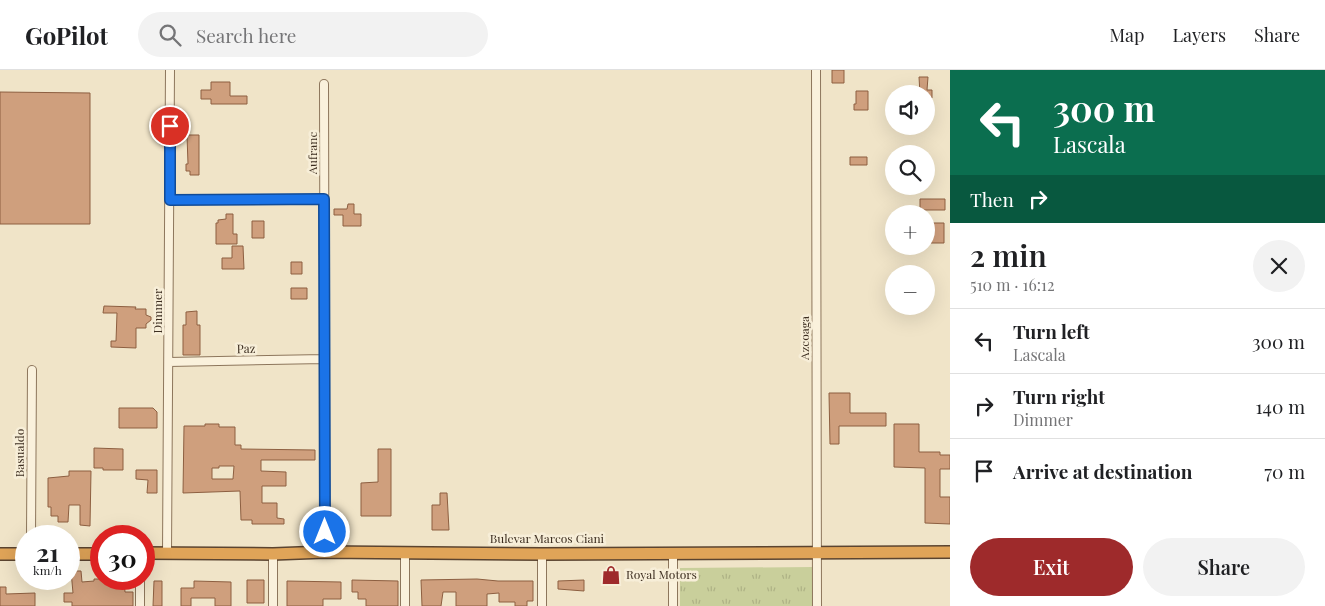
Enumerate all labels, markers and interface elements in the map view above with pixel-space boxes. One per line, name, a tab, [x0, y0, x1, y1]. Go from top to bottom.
search box	[138, 12, 488, 57]
text: GoPilot	[25, 19, 108, 51]
icon: search	[156, 21, 184, 49]
text: Search here	[196, 22, 296, 48]
text: Map	[1109, 23, 1144, 47]
text: Layers	[1172, 23, 1226, 47]
text: Share	[1254, 23, 1300, 47]
text: 300 m	[1053, 84, 1155, 131]
map controls	[885, 85, 935, 315]
button: sound	[885, 85, 935, 135]
icon: left	[970, 90, 1035, 155]
pin	[149, 105, 191, 147]
icon: arrive	[156, 112, 184, 140]
text: Lascala	[1053, 129, 1126, 159]
street label: Aufranc	[304, 132, 320, 175]
button: search	[885, 145, 935, 195]
icon: right	[1024, 185, 1052, 213]
text: Then	[970, 186, 1014, 212]
button: +	[885, 205, 935, 255]
text: 2 min	[970, 235, 1047, 275]
button: close	[1253, 240, 1305, 292]
button: −	[885, 265, 935, 315]
text: 510 m · 16:12	[970, 274, 1055, 295]
street label: Dimmer	[149, 288, 165, 333]
street label: Azcoaga	[796, 316, 812, 361]
text: Turn left	[1013, 318, 1090, 344]
icon: left	[970, 327, 998, 355]
text: 300 m	[1252, 328, 1305, 354]
street label: Paz	[237, 340, 256, 356]
text: Lascala	[1013, 344, 1066, 365]
text: Turn right	[1013, 383, 1105, 409]
icon: right	[970, 392, 998, 420]
text: 140 m	[1256, 393, 1305, 419]
text: Dimmer	[1013, 409, 1073, 430]
street label: Basualdo	[11, 428, 27, 477]
icon: arrive	[970, 457, 998, 485]
text: Arrive at destination	[1013, 458, 1193, 484]
text: 70 m	[1264, 458, 1305, 484]
position arrow	[298, 505, 350, 557]
speed limit sign: 30	[90, 525, 155, 590]
street label: Bulevar Marcos Ciani	[490, 530, 605, 546]
text: 21	[36, 535, 59, 568]
button: Exit	[970, 538, 1133, 596]
button: Share	[1143, 538, 1305, 596]
text: km/h	[33, 562, 62, 578]
shop icon: Royal Motors	[600, 564, 622, 586]
place label: Royal Motors	[626, 566, 697, 582]

